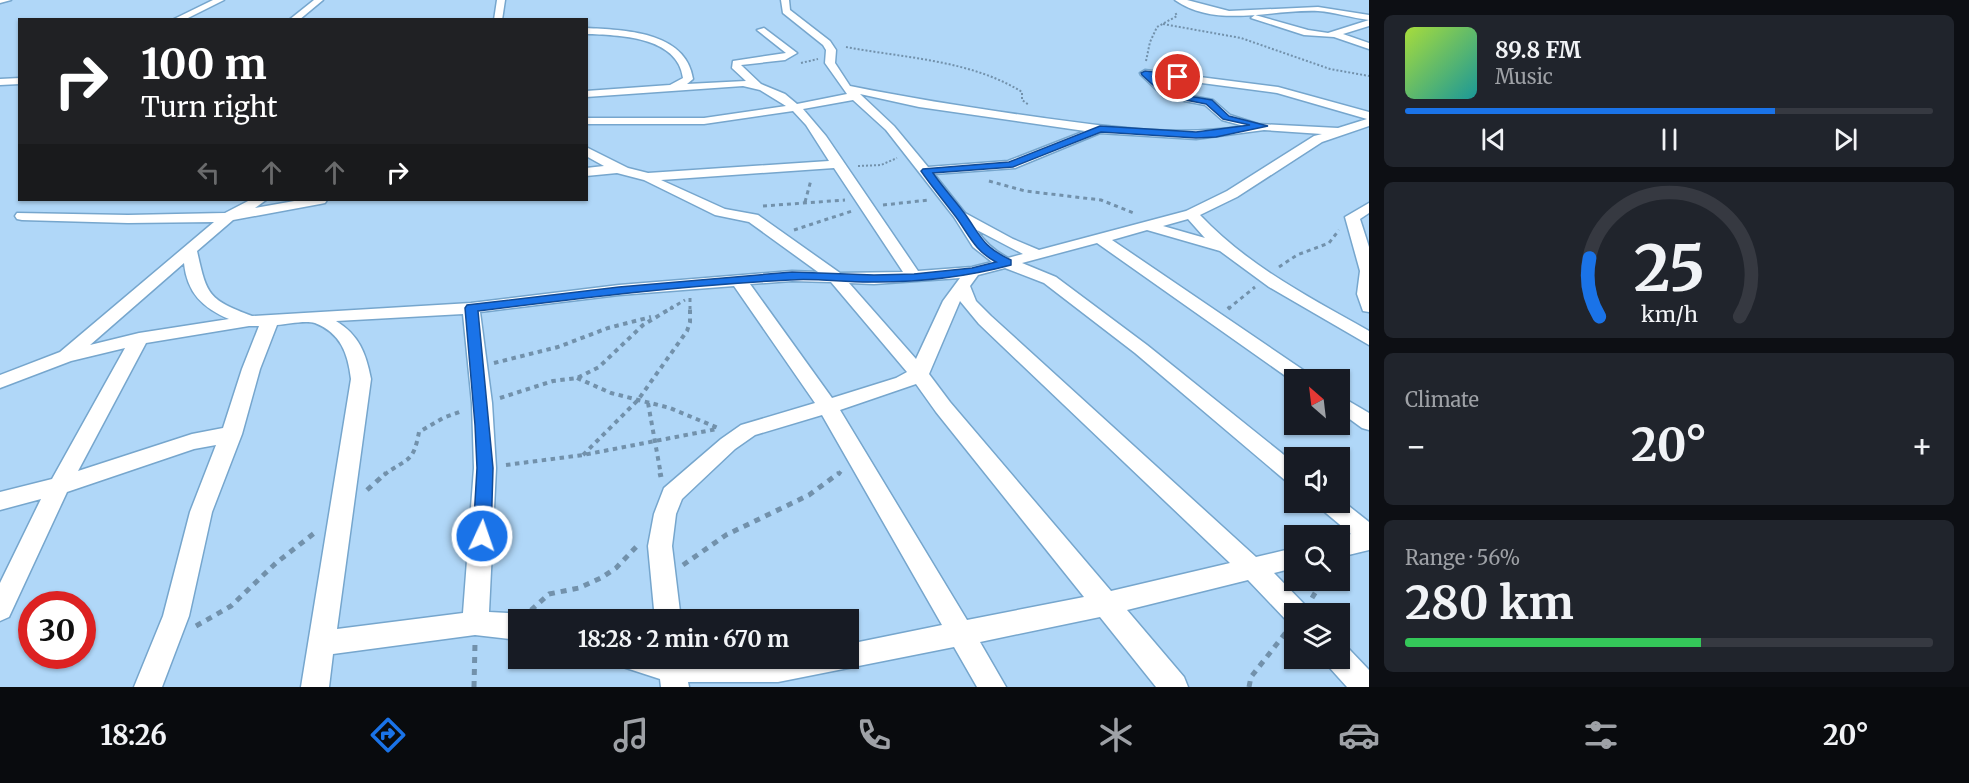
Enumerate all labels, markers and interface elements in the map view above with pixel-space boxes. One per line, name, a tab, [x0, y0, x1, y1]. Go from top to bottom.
text: 89.8 FM	[1495, 36, 1581, 64]
text: 100 m	[141, 38, 267, 90]
icon: right	[42, 42, 120, 120]
pin	[1152, 51, 1203, 102]
icon: arrive	[1161, 60, 1194, 93]
text: Music	[1495, 64, 1553, 89]
text: Turn right	[141, 90, 278, 124]
icon: previous	[1477, 123, 1510, 156]
icon: pause	[1653, 123, 1686, 156]
icon: next	[1829, 123, 1862, 156]
icon: left	[192, 156, 225, 189]
icon: ahead	[255, 156, 288, 189]
icon: ahead	[318, 156, 351, 189]
icon: right	[381, 156, 414, 189]
text: 25	[1633, 230, 1705, 308]
text: km/h	[1641, 301, 1697, 328]
north arrow	[1284, 369, 1350, 435]
map controls	[1284, 369, 1350, 669]
text: Climate	[1405, 387, 1479, 412]
text: 20°	[1631, 417, 1707, 473]
text: −	[1405, 426, 1427, 467]
text: +	[1911, 426, 1933, 467]
button: sound	[1284, 447, 1350, 513]
position arrow	[450, 504, 514, 568]
button: search	[1284, 525, 1350, 591]
text: Range · 56%	[1405, 545, 1520, 570]
text: 280 km	[1405, 575, 1574, 631]
speed limit sign: 30	[18, 591, 96, 669]
button: layers	[1284, 603, 1350, 669]
text: 18:28 · 2 min · 670 m	[578, 625, 789, 653]
icon: directions	[367, 714, 409, 756]
icon: music	[610, 714, 652, 756]
icon: phone	[853, 714, 895, 756]
icon: climate	[1095, 714, 1137, 756]
icon: car	[1338, 714, 1380, 756]
icon: filters	[1580, 714, 1622, 756]
text: 18:26	[100, 718, 167, 752]
text: 20°	[1823, 718, 1869, 752]

